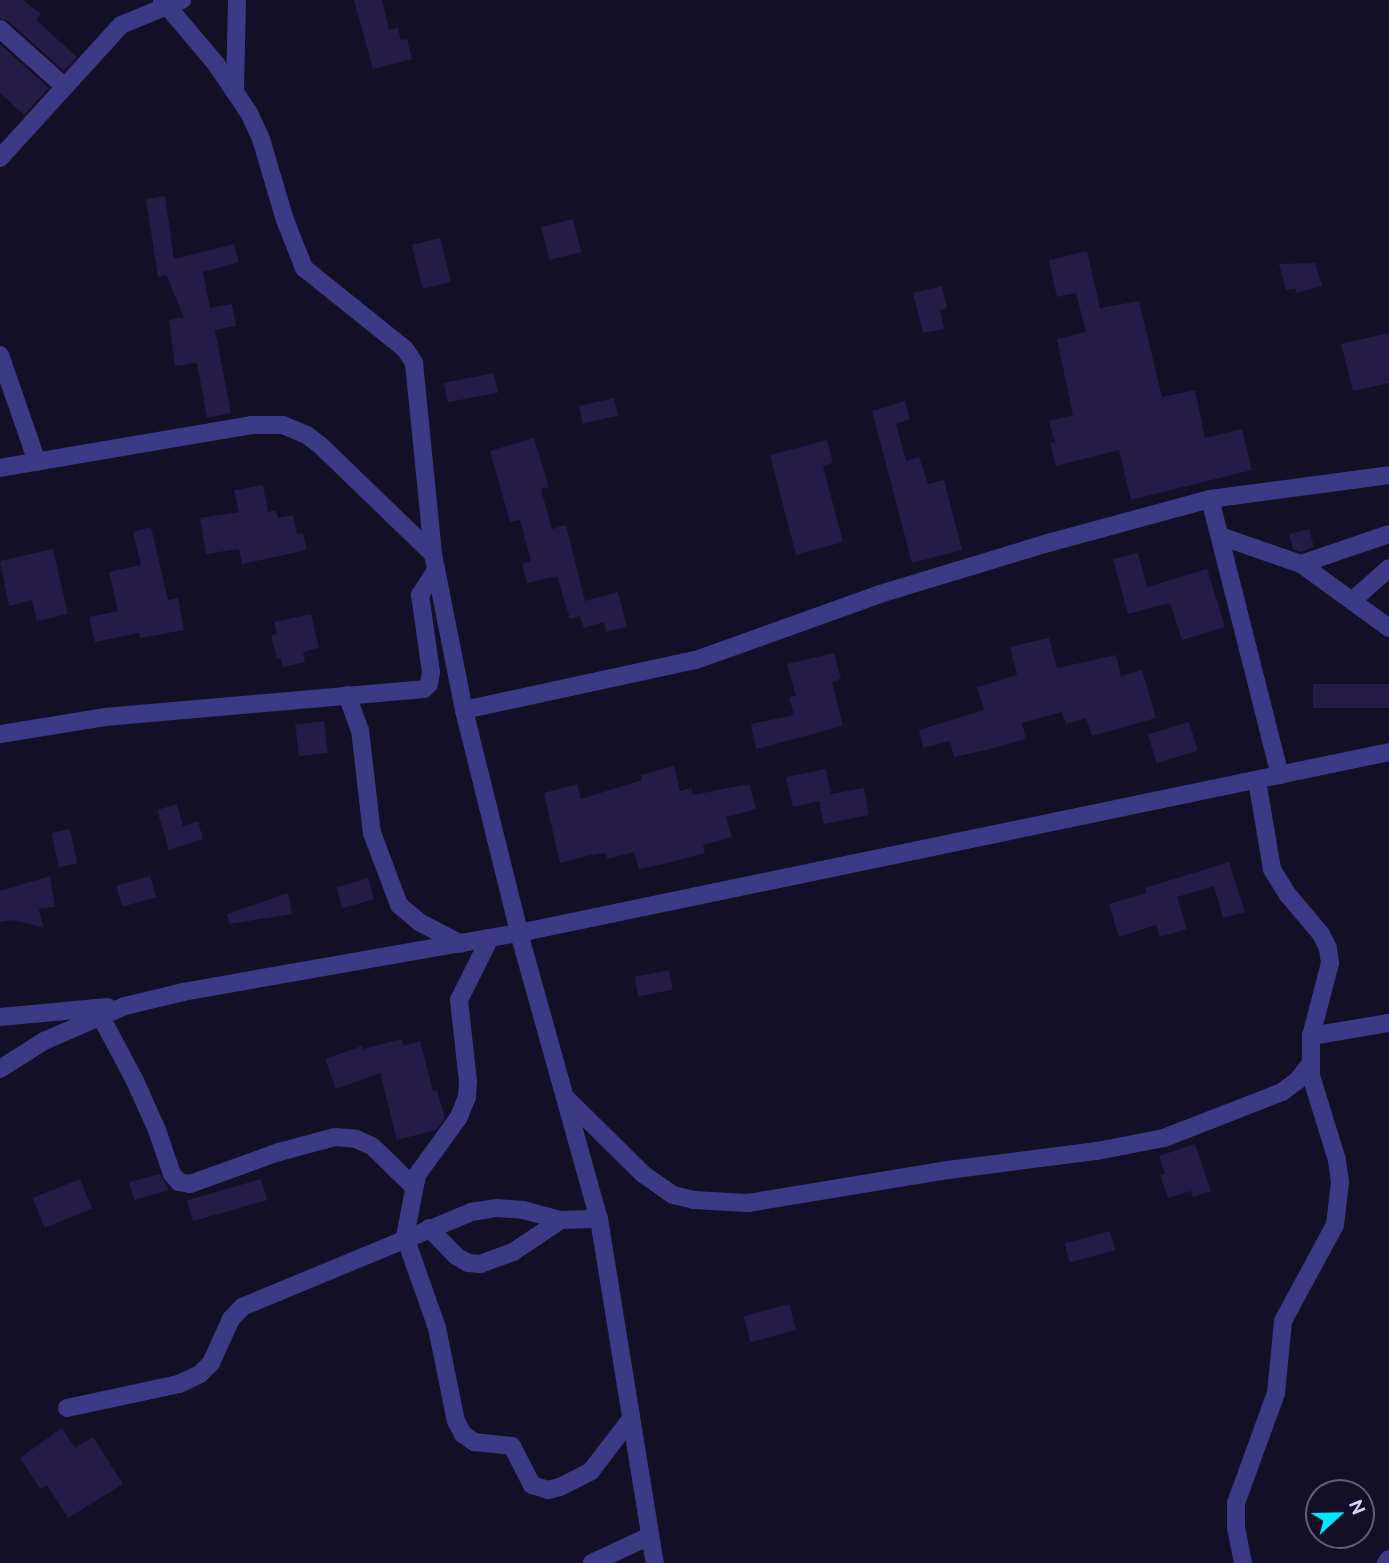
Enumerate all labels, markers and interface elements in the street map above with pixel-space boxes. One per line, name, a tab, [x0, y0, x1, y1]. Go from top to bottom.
north arrow	[1305, 1479, 1375, 1549]
text: N	[1345, 1496, 1370, 1518]

